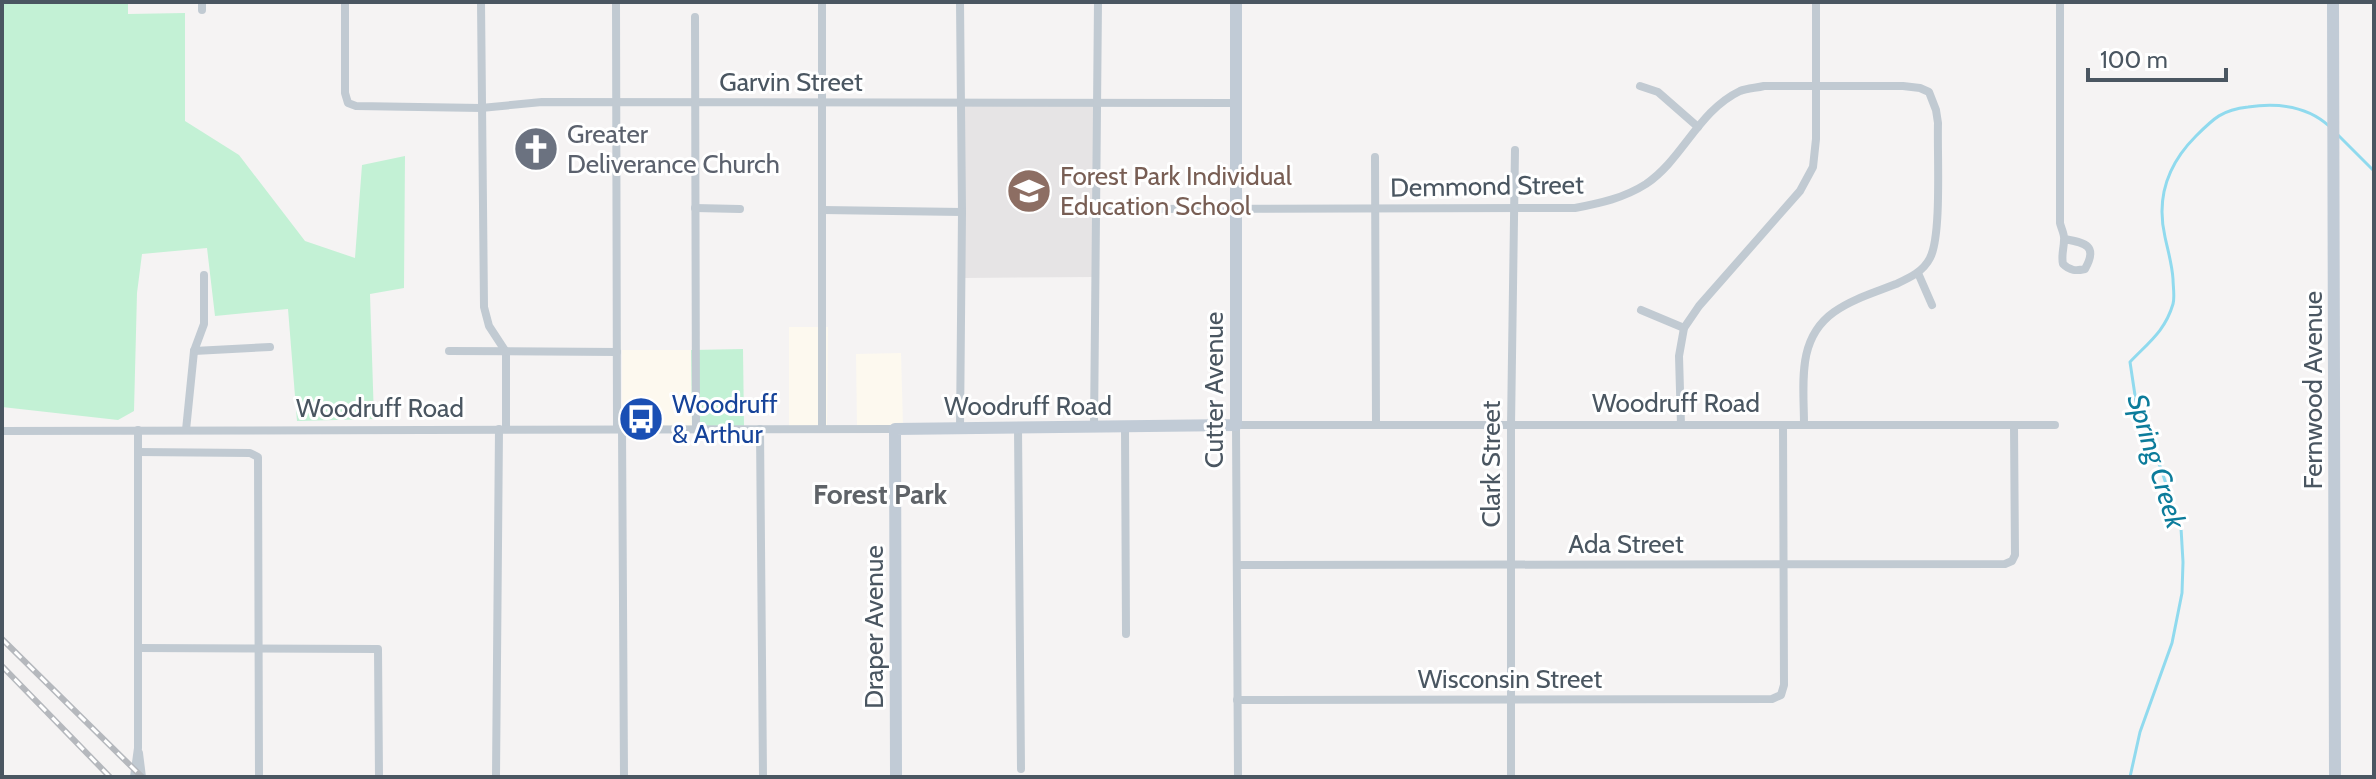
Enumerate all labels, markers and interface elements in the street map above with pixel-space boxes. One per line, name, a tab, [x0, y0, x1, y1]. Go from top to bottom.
scale bar	[2088, 32, 2226, 82]
text: 100 m	[2100, 45, 2168, 74]
street label: Garvin Street	[719, 66, 863, 98]
place label: Greater Deliverance Church	[567, 118, 780, 180]
church icon: Greater Deliverance Church	[512, 125, 560, 173]
place label: Forest Park Individual Education School	[1060, 160, 1292, 222]
school or university icon: Forest Park Individual Education School	[1005, 167, 1053, 215]
street label: Demmond Street	[1390, 168, 1584, 204]
street label: Fernwood Avenue	[2297, 291, 2329, 489]
street label: Cutter Avenue	[1198, 312, 1230, 468]
street label: Woodruff Road	[1592, 387, 1760, 419]
place label: Woodruff & Arthur	[672, 388, 778, 450]
street label: Woodruff Road	[944, 390, 1112, 422]
water label: Spring Creek	[2120, 390, 2194, 533]
street label: Woodruff Road	[296, 392, 464, 424]
bus stop icon: Woodruff & Arthur	[617, 395, 665, 443]
street label: Clark Street	[1475, 400, 1507, 528]
district label: Forest Park	[813, 477, 947, 511]
street label: Ada Street	[1568, 528, 1684, 560]
street label: Draper Avenue	[858, 545, 890, 709]
street label: Wisconsin Street	[1418, 663, 1603, 695]

